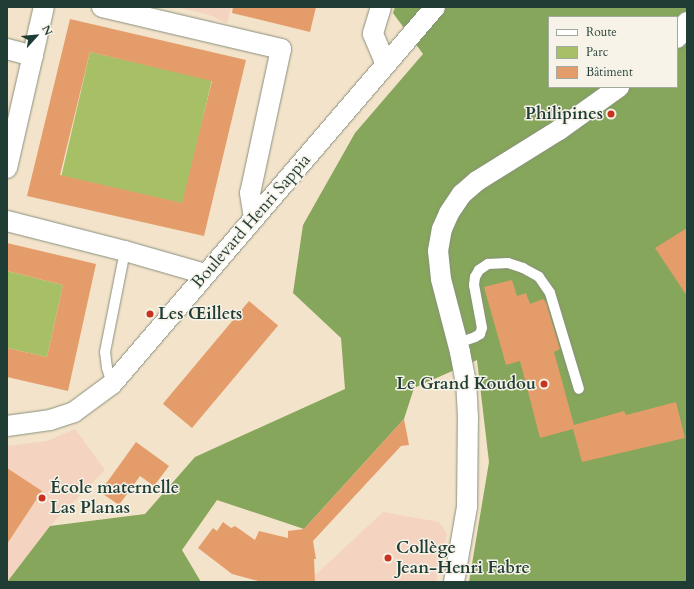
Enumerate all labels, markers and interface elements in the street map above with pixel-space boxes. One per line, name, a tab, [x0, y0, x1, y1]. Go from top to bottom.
north arrow	[16, 16, 56, 56]
legend	[548, 16, 678, 88]
text: N	[38, 23, 56, 38]
text: Route	[586, 24, 617, 40]
text: Parc	[586, 44, 608, 60]
text: Bâtiment	[586, 64, 633, 80]
place label: Philipines	[525, 104, 603, 124]
marker: Philipines	[606, 109, 616, 119]
street label: Boulevard Henri Sappia	[187, 150, 315, 292]
place label: Les Œillets	[158, 304, 242, 324]
marker: Les Œillets	[145, 309, 155, 319]
place label: Le Grand Koudou	[396, 374, 536, 394]
marker: Le Grand Koudou	[539, 379, 549, 389]
place label: École maternelle Las Planas	[50, 478, 179, 518]
marker: École maternelle Las Planas	[37, 493, 47, 503]
place label: Collège Jean-Henri Fabre	[396, 538, 530, 578]
marker: Collège Jean-Henri Fabre	[383, 553, 393, 563]

